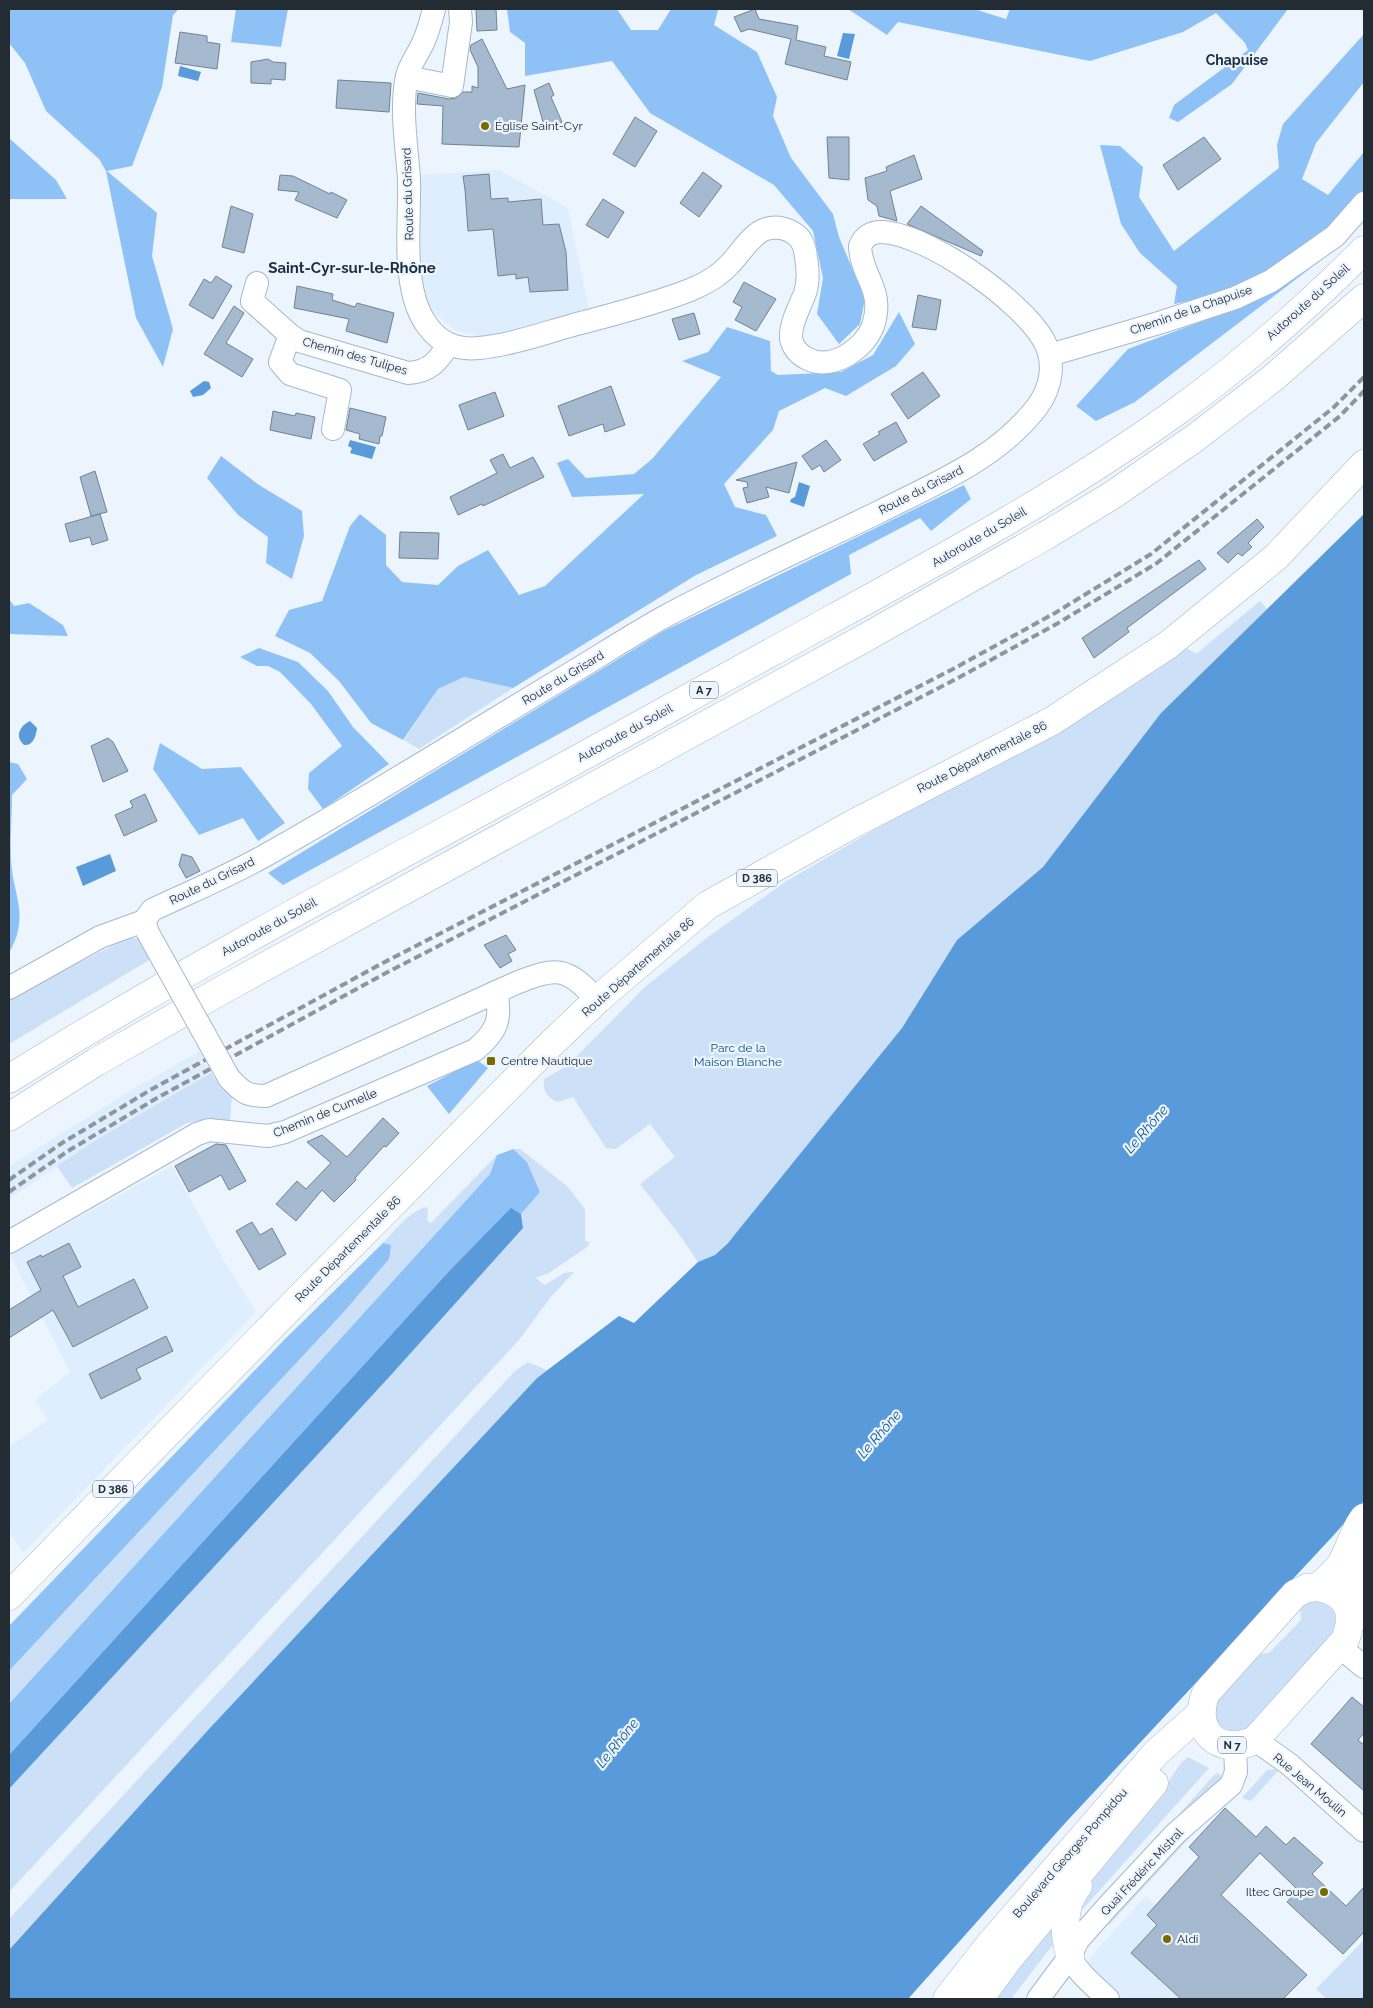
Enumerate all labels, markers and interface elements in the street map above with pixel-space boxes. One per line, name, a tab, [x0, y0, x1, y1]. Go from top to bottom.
district label: Chapuise	[1206, 52, 1269, 68]
place label: Église Saint-Cyr	[495, 119, 583, 133]
marker: Église Saint-Cyr	[479, 120, 491, 132]
street label: Route du Grisard	[399, 147, 417, 241]
district label: Saint-Cyr-sur-le-Rhône	[268, 259, 436, 277]
street label: Autoroute du Soleil	[1264, 261, 1353, 343]
street label: Chemin de la Chapuise	[1128, 283, 1254, 337]
street label: Chemin des Tulipes	[301, 334, 409, 378]
street label: Route du Grisard	[876, 463, 966, 517]
street label: Autoroute du Soleil	[929, 504, 1029, 570]
street label: Route du Grisard	[520, 648, 606, 708]
road number: A 7	[690, 682, 718, 698]
street label: Autoroute du Soleil	[575, 701, 676, 765]
street label: Route Départementale 86	[915, 718, 1049, 796]
street label: Route du Grisard	[167, 854, 257, 908]
road number: D 386	[737, 870, 777, 886]
street label: Autoroute du Soleil	[219, 895, 320, 959]
street label: Route Départementale 86	[579, 914, 697, 1020]
park label: Parc de la Maison Blanche	[694, 1041, 782, 1069]
place label: Centre Nautique	[501, 1054, 592, 1068]
marker: Centre Nautique	[485, 1055, 497, 1067]
street label: Chemin de Cumelle	[271, 1086, 379, 1140]
water label: Le Rhône	[1121, 1101, 1172, 1156]
street label: Route Départementale 86	[292, 1193, 404, 1305]
water label: Le Rhône	[854, 1406, 905, 1461]
road number: D 386	[93, 1480, 133, 1498]
water label: Le Rhône	[592, 1715, 642, 1771]
road number: N 7	[1218, 1736, 1246, 1754]
street label: Rue Jean Moulin	[1270, 1750, 1350, 1820]
street label: Boulevard Georges Pompidou	[1010, 1785, 1130, 1921]
street label: Quai Frédéric Mistral	[1098, 1825, 1186, 1918]
place label: Iltec Groupe	[1246, 1885, 1314, 1899]
marker: Iltec Groupe	[1318, 1886, 1330, 1898]
place label: Aldi	[1177, 1932, 1198, 1946]
marker: Aldi	[1161, 1933, 1173, 1945]

